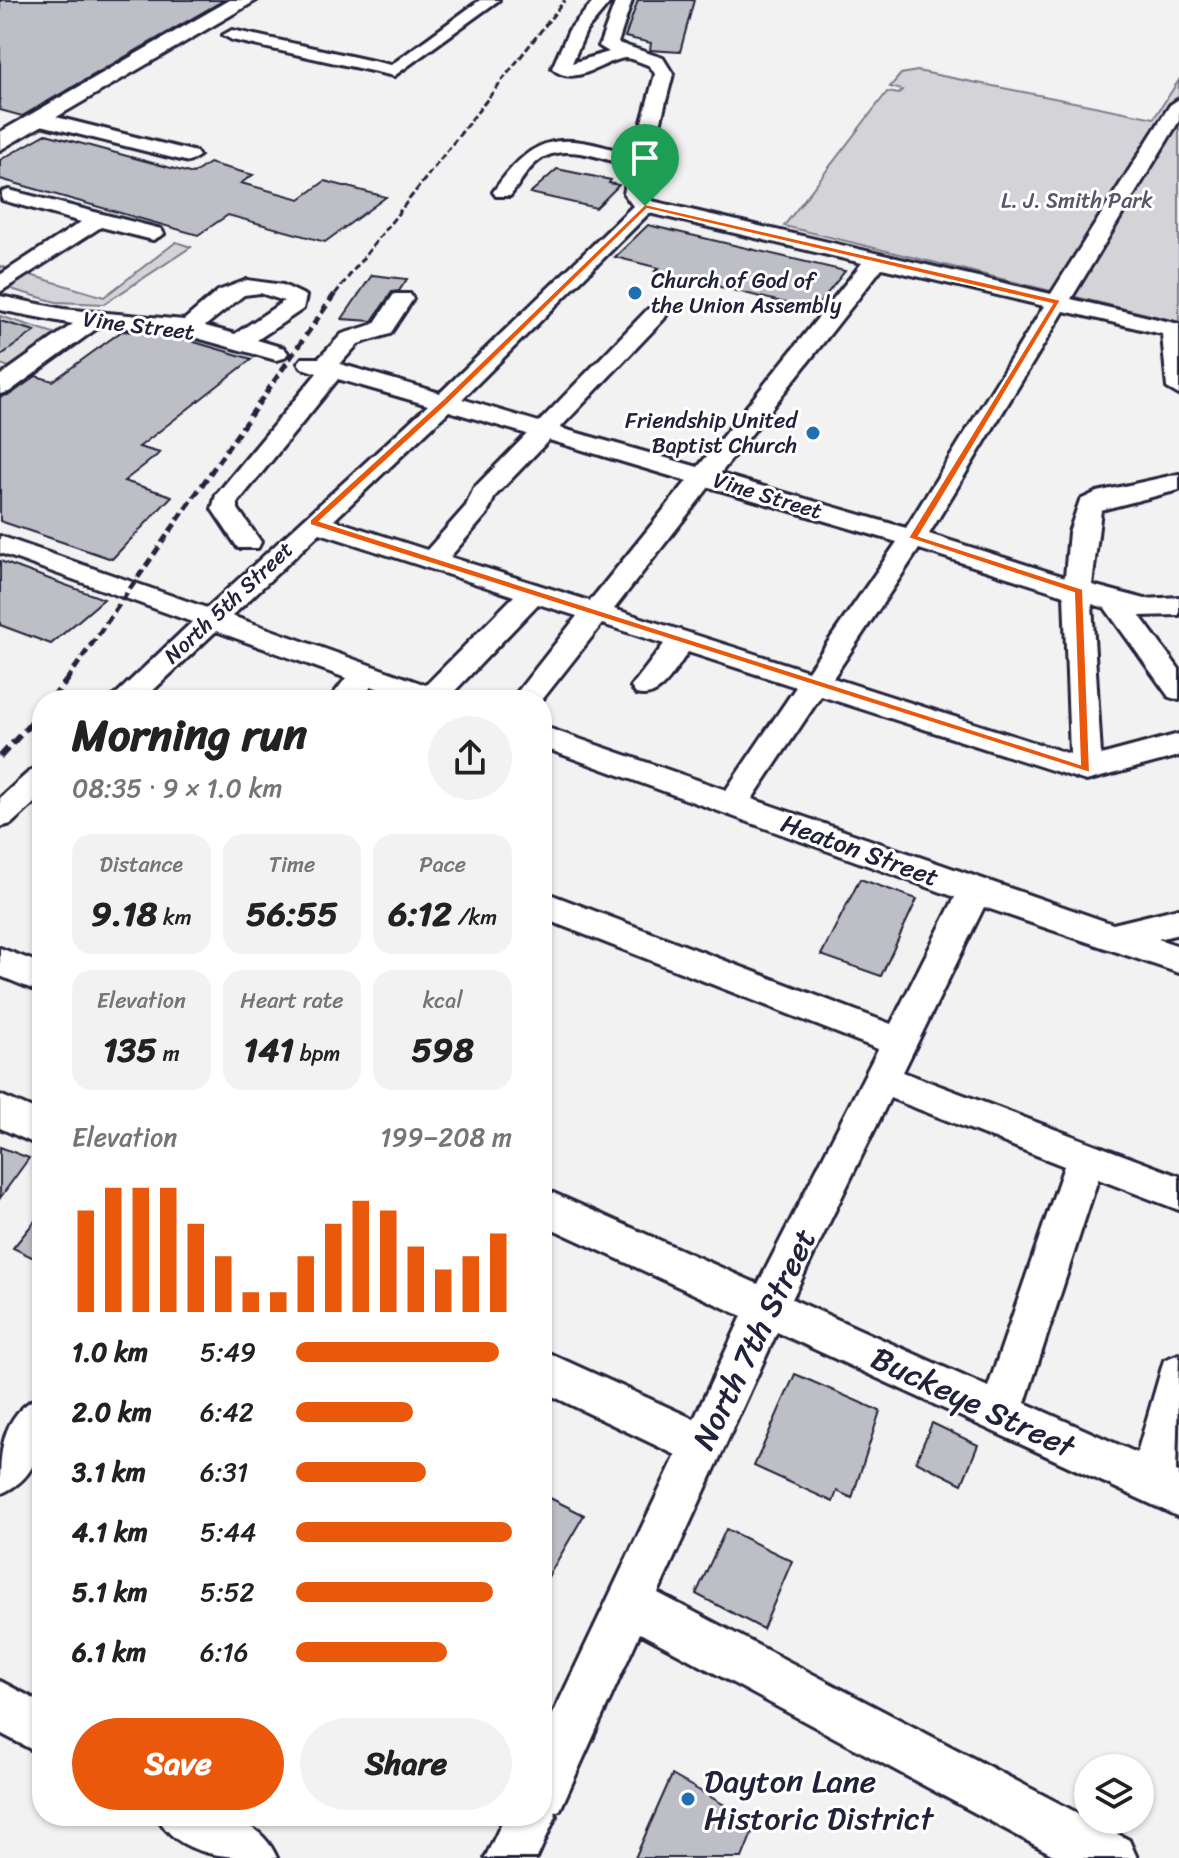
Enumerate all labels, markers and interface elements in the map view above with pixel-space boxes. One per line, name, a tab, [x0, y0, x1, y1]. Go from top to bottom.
pin	[611, 124, 679, 206]
icon: arrive	[623, 136, 667, 180]
park label: L. J. Smith Park	[1001, 181, 1153, 220]
place label: Church of God of the Union Assembly	[651, 261, 842, 325]
marker: Church of God of the Union Assembly	[626, 284, 644, 302]
street label: Vine Street	[81, 299, 197, 352]
place label: Friendship United Baptist Church	[625, 401, 798, 465]
marker: Friendship United Baptist Church	[804, 424, 822, 442]
street label: Vine Street	[709, 460, 827, 531]
street label: North 5th Street	[154, 531, 303, 673]
text: Morning run	[72, 696, 307, 774]
button: share	[428, 716, 512, 800]
text: 08:35 · 9 × 1.0 km	[72, 765, 283, 811]
street label: Heaton Street	[774, 800, 946, 900]
text: Distance	[100, 845, 183, 884]
text: Time	[269, 845, 315, 884]
text: Pace	[419, 845, 466, 884]
text: 9.18	[91, 884, 157, 944]
text: 56:55	[246, 884, 338, 944]
text: 6:12	[388, 884, 452, 944]
text: km	[157, 898, 192, 937]
text: /km	[452, 898, 497, 937]
text: Elevation	[97, 981, 186, 1020]
text: Heart rate	[240, 981, 344, 1020]
text: kcal	[423, 981, 463, 1020]
text: 135	[103, 1020, 157, 1080]
text: 141	[244, 1020, 294, 1080]
text: 598	[412, 1020, 474, 1080]
text: m	[157, 1034, 180, 1073]
text: bpm	[294, 1034, 340, 1073]
text: Elevation	[72, 1114, 177, 1160]
text: 199–208 m	[380, 1114, 512, 1160]
street label: North 7th Street	[676, 1218, 833, 1460]
text: 1.0 km	[72, 1329, 148, 1375]
text: 5:49	[200, 1329, 256, 1375]
street label: Buckeye Street	[861, 1330, 1085, 1475]
text: 2.0 km	[72, 1389, 152, 1435]
text: 6:42	[200, 1389, 254, 1435]
text: 3.1 km	[72, 1449, 146, 1495]
text: 6:31	[200, 1449, 248, 1495]
text: 4.1 km	[72, 1509, 148, 1555]
text: 5:44	[200, 1509, 256, 1555]
text: 5.1 km	[72, 1569, 147, 1615]
text: 5:52	[200, 1569, 255, 1615]
text: 6.1 km	[72, 1629, 146, 1675]
text: 6:16	[200, 1629, 249, 1675]
button: Save	[72, 1718, 284, 1810]
button: Share	[300, 1718, 512, 1810]
place label: Dayton Lane Historic District	[704, 1753, 934, 1847]
map controls	[1074, 1754, 1154, 1834]
button: layers	[1074, 1754, 1154, 1834]
marker: Dayton Lane Historic District	[679, 1790, 697, 1808]

